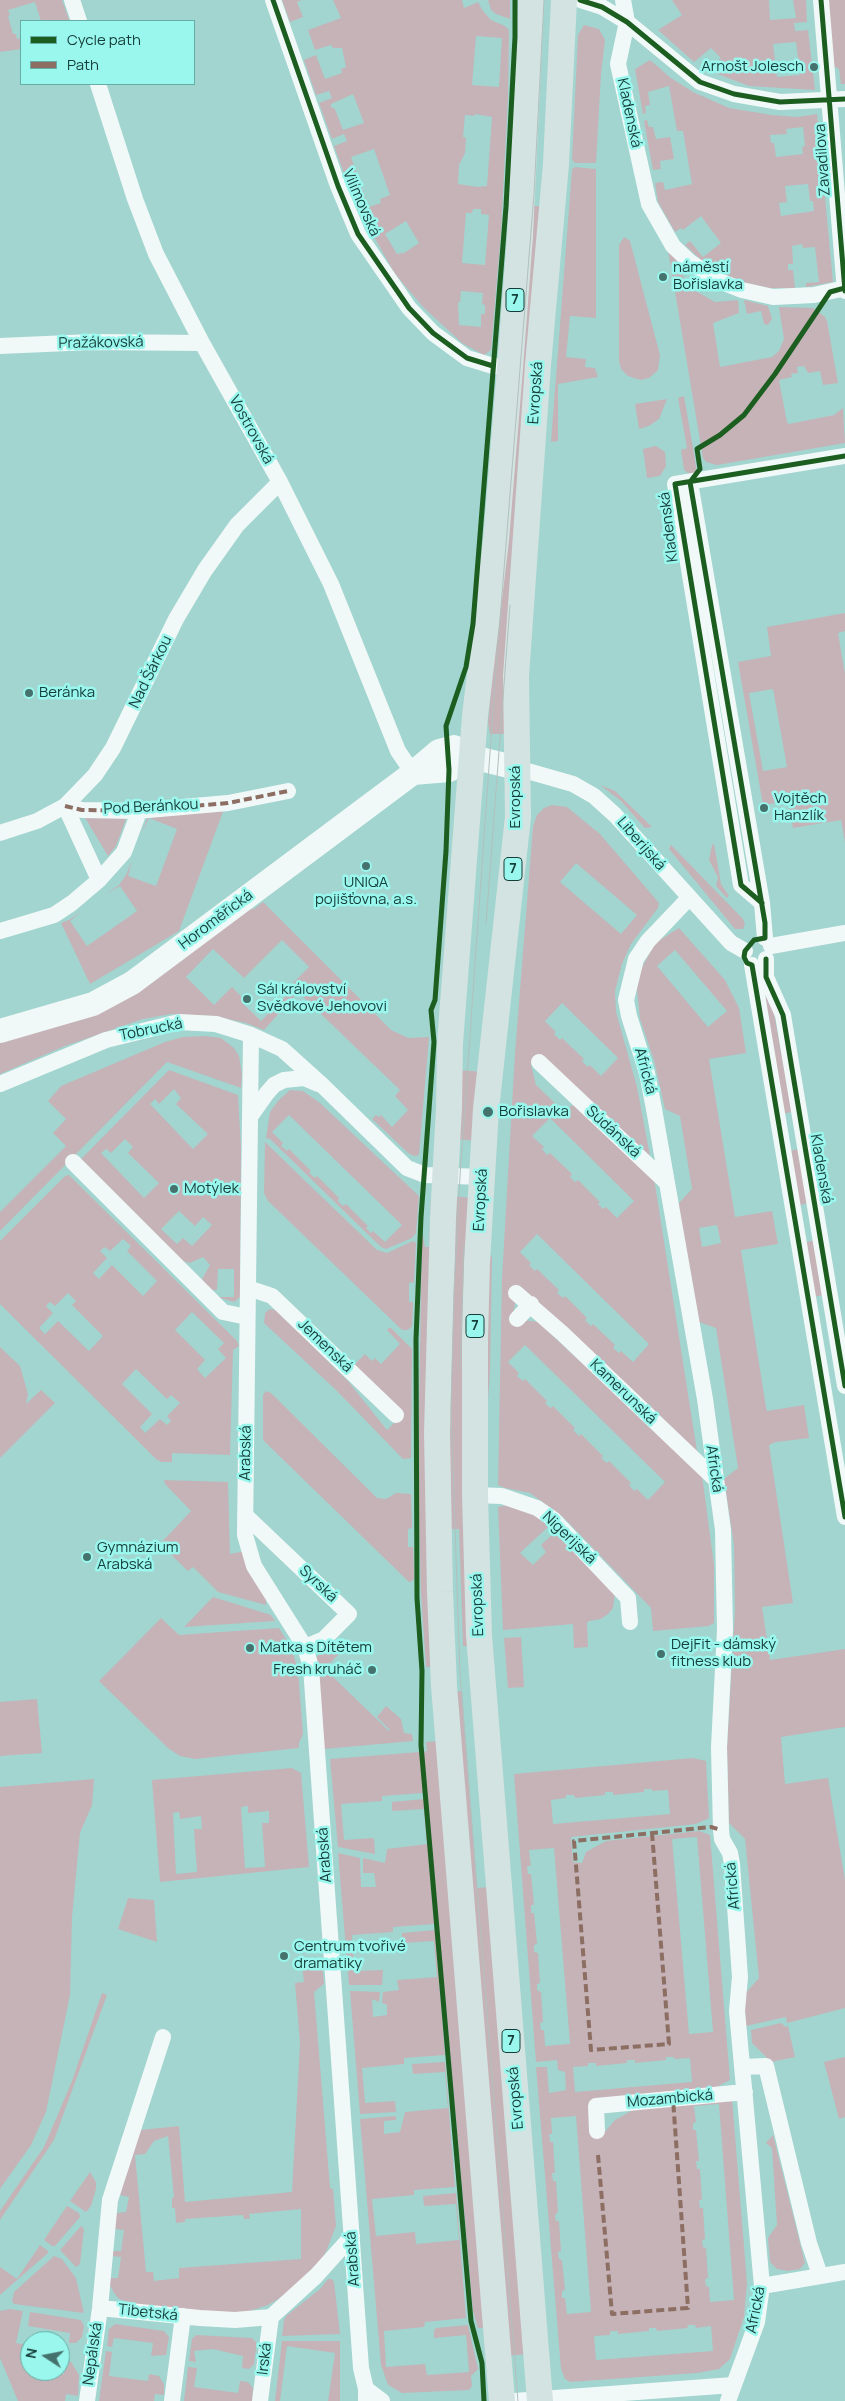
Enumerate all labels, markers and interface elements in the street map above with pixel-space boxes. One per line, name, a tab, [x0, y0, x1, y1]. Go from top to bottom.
legend	[20, 20, 195, 85]
text: Cycle path	[67, 29, 141, 50]
text: Path	[67, 54, 99, 75]
place label: Arnošt Jolesch	[701, 58, 804, 76]
marker: Arnošt Jolesch	[808, 61, 820, 73]
street label: Kladenská	[613, 77, 645, 149]
street label: Zavadilova	[811, 123, 835, 197]
street label: Vilímovská	[338, 167, 384, 239]
place label: náměstí Bořislavka	[673, 259, 743, 294]
marker: náměstí Bořislavka	[657, 271, 669, 283]
road number: 7	[506, 288, 524, 312]
street label: Pražákovská	[58, 333, 144, 353]
street label: Evropská	[525, 361, 547, 425]
street label: Vostrovská	[225, 393, 277, 467]
street label: Kladenská	[656, 491, 682, 563]
street label: Nad Šárkou	[126, 633, 176, 711]
place label: Beránka	[39, 684, 95, 702]
marker: Beránka	[23, 687, 35, 699]
street label: Evropská	[507, 766, 525, 828]
place label: Vojtěch Hanzlík	[774, 790, 827, 825]
street label: Pod Beránkou	[103, 796, 199, 818]
marker: Vojtěch Hanzlík	[758, 802, 770, 814]
street label: Liberijská	[613, 814, 669, 874]
road number: 7	[504, 858, 522, 881]
marker: UNIQA pojišťovna, a.s.	[360, 860, 372, 872]
place label: UNIQA pojišťovna, a.s.	[315, 874, 417, 909]
street label: Horoměřická	[176, 886, 256, 954]
place label: Sál království Svědkové Jehovovi	[257, 981, 387, 1016]
marker: Sál království Svědkové Jehovovi	[241, 993, 253, 1005]
street label: Tobrucká	[118, 1015, 184, 1045]
street label: Africká	[630, 1046, 660, 1096]
street label: Súdánská	[582, 1102, 644, 1162]
place label: Bořislavka	[499, 1103, 569, 1121]
marker: Bořislavka	[481, 1105, 495, 1119]
street label: Kladenská	[806, 1133, 836, 1205]
street label: Evropská	[470, 1168, 492, 1232]
place label: Motýlek	[184, 1180, 239, 1198]
marker: Motýlek	[168, 1183, 180, 1195]
road number: 7	[466, 1314, 484, 1338]
street label: Jemenská	[294, 1315, 356, 1377]
street label: Kamerunská	[586, 1356, 660, 1428]
street label: Arabská	[237, 1425, 255, 1481]
street label: Africká	[702, 1444, 726, 1494]
street label: Nigerijská	[538, 1508, 600, 1568]
place label: Gymnázium Arabská	[97, 1539, 179, 1574]
marker: Gymnázium Arabská	[81, 1551, 93, 1563]
street label: Syrská	[295, 1562, 341, 1606]
street label: Evropská	[468, 1573, 488, 1637]
place label: DejFit - dámský fitness klub	[671, 1636, 776, 1671]
place label: Matka s Dítětem	[260, 1639, 372, 1657]
marker: Matka s Dítětem	[244, 1642, 256, 1654]
marker: DejFit - dámský fitness klub	[655, 1648, 667, 1660]
place label: Fresh kruháč	[273, 1661, 362, 1679]
marker: Fresh kruháč	[366, 1664, 378, 1676]
street label: Arabská	[314, 1827, 336, 1883]
street label: Africká	[722, 1862, 744, 1910]
place label: Centrum tvořivé dramatiky	[294, 1938, 406, 1973]
marker: Centrum tvořivé dramatiky	[278, 1950, 290, 1962]
road number: 7	[502, 2030, 520, 2052]
street label: Evropská	[504, 2066, 528, 2130]
street label: Mozambická	[626, 2086, 714, 2112]
street label: Arabská	[342, 2231, 364, 2287]
street label: Africká	[743, 2285, 769, 2335]
street label: Tibetská	[117, 2301, 179, 2325]
street label: Nepálská	[80, 2321, 106, 2387]
north arrow	[20, 2331, 70, 2381]
street label: Irská	[254, 2342, 276, 2376]
text: N	[20, 2346, 41, 2360]

